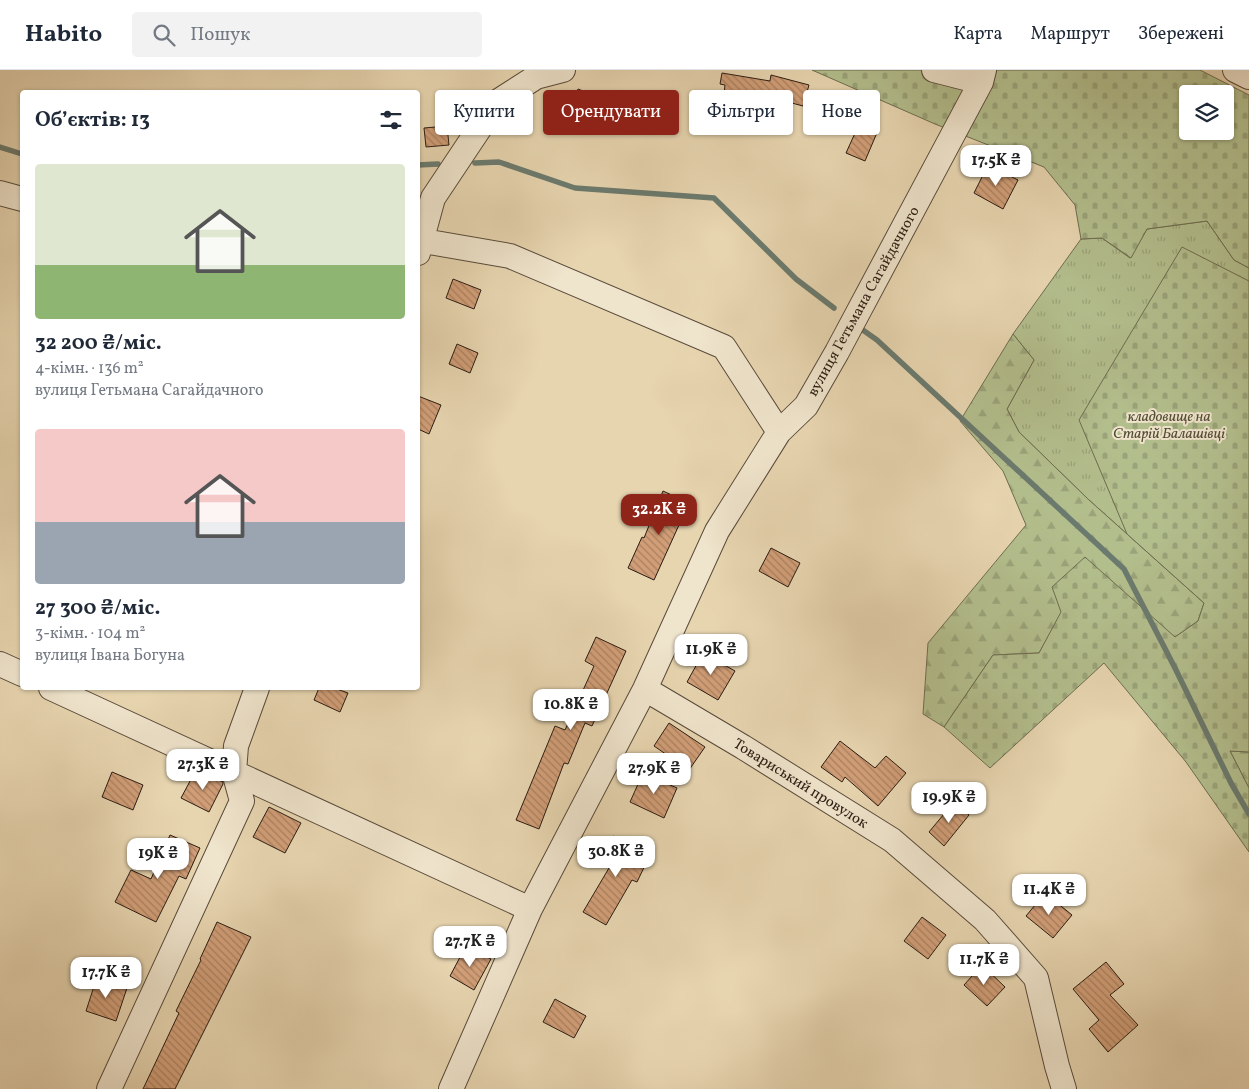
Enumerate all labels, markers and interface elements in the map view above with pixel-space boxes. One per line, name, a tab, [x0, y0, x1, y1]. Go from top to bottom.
search box	[132, 12, 482, 57]
text: Habito	[25, 18, 102, 52]
icon: search	[150, 21, 178, 49]
text: Пошук	[190, 22, 250, 48]
text: Карта	[954, 22, 1002, 47]
text: Маршрут	[1030, 22, 1110, 47]
text: Збережені	[1138, 22, 1224, 47]
map controls	[1179, 85, 1234, 140]
button: layers	[1179, 85, 1234, 140]
chip: Купити	[435, 90, 533, 135]
chip: Орендувати	[543, 90, 679, 135]
chip: Фільтри	[689, 90, 793, 135]
chip: Нове	[803, 90, 880, 135]
text: Об’єктів: 13	[35, 106, 150, 135]
icon: filters	[377, 106, 405, 134]
pin: 17.5K ₴	[950, 144, 1042, 187]
text: 17.5K ₴	[971, 150, 1021, 172]
icon: home	[175, 196, 265, 286]
street label: вулиця Гетьмана Сагайдачного	[803, 203, 925, 401]
text: 32 200 ₴/міс.	[35, 329, 162, 358]
text: 4-кімн. · 136 m²	[35, 358, 144, 380]
text: вулиця Гетьмана Сагайдачного	[35, 380, 264, 402]
park label: кладовище на Старій Балашівці	[1113, 407, 1225, 445]
icon: home	[175, 461, 265, 551]
pin: 32.2K ₴	[613, 494, 705, 536]
text: 32.2K ₴	[632, 499, 686, 521]
text: 27 300 ₴/міс.	[35, 594, 160, 623]
text: 3-кімн. · 104 m²	[35, 623, 146, 645]
pin: 11.9K ₴	[665, 634, 757, 676]
text: 11.9K ₴	[685, 639, 737, 661]
text: вулиця Івана Богуна	[35, 645, 185, 667]
pin: 10.8K ₴	[525, 688, 617, 731]
text: 10.8K ₴	[544, 694, 598, 716]
street label: Товариський провулок	[729, 734, 872, 834]
pin: 27.3K ₴	[157, 748, 249, 791]
pin: 27.9K ₴	[608, 752, 700, 795]
text: 27.3K ₴	[177, 754, 229, 776]
text: 27.9K ₴	[628, 758, 680, 780]
pin: 19.9K ₴	[903, 782, 995, 824]
text: 19.9K ₴	[922, 787, 976, 809]
pin: 30.8K ₴	[570, 836, 662, 878]
pin: 19K ₴	[123, 838, 193, 880]
text: 30.8K ₴	[588, 841, 644, 863]
text: 19K ₴	[138, 843, 178, 865]
pin: 11.4K ₴	[1003, 874, 1095, 916]
text: 11.4K ₴	[1023, 879, 1075, 901]
pin: 27.7K ₴	[424, 926, 516, 968]
text: 27.7K ₴	[445, 931, 495, 953]
pin: 11.7K ₴	[938, 944, 1030, 986]
text: 11.7K ₴	[959, 949, 1009, 971]
pin: 17.7K ₴	[60, 956, 152, 999]
text: 17.7K ₴	[81, 962, 131, 984]

